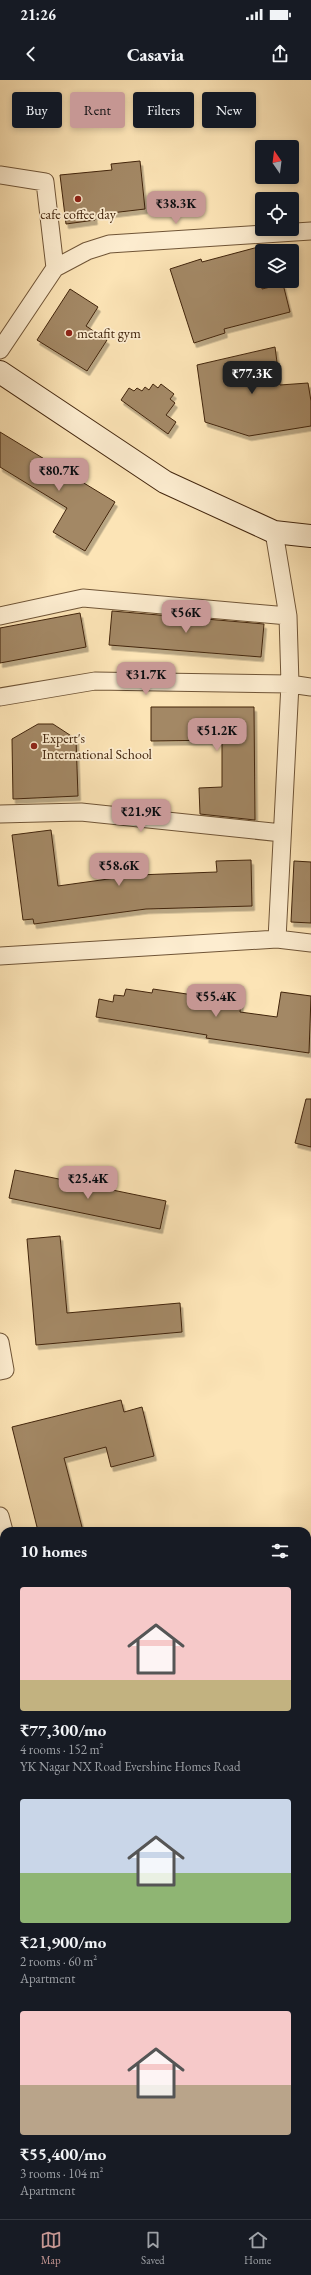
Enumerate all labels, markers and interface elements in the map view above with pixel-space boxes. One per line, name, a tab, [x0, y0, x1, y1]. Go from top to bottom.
text: 21:26	[20, 5, 56, 24]
icon: back	[20, 43, 42, 65]
text: Casavia	[127, 43, 184, 66]
icon: share	[269, 43, 291, 65]
chip: Buy	[12, 92, 62, 128]
chip: Rent	[70, 92, 125, 128]
chip: Filters	[133, 92, 194, 128]
chip: New	[202, 92, 256, 128]
north arrow	[255, 140, 299, 184]
map controls	[255, 140, 299, 288]
pin: ₹38.3K	[143, 191, 209, 225]
button: locate	[255, 192, 299, 236]
marker: cafe coffee day	[73, 194, 83, 204]
text: ₹38.3K	[156, 195, 196, 212]
place label: cafe coffee day	[40, 205, 117, 223]
button: layers	[255, 244, 299, 288]
place label: metafit gym	[77, 324, 141, 342]
marker: metafit gym	[64, 328, 74, 338]
pin: ₹77.3K	[219, 361, 285, 395]
text: ₹77.3K	[232, 365, 272, 382]
pin: ₹80.7K	[26, 458, 92, 492]
text: ₹80.7K	[39, 462, 79, 479]
pin: ₹56K	[162, 600, 210, 634]
text: ₹56K	[171, 604, 201, 621]
pin: ₹31.7K	[113, 662, 179, 696]
text: ₹31.7K	[126, 666, 166, 683]
pin: ₹51.2K	[184, 718, 250, 752]
text: ₹51.2K	[197, 722, 237, 739]
place label: Expert's International School	[42, 729, 153, 763]
marker: Expert's International School	[29, 741, 39, 751]
pin: ₹21.9K	[108, 799, 174, 833]
text: ₹21.9K	[121, 803, 161, 820]
pin: ₹58.6K	[86, 853, 152, 887]
text: ₹58.6K	[99, 857, 139, 874]
pin: ₹55.4K	[183, 984, 249, 1018]
text: ₹55.4K	[196, 988, 236, 1005]
pin: ₹25.4K	[55, 1166, 121, 1200]
text: ₹25.4K	[68, 1170, 108, 1187]
text: 10 homes	[20, 1540, 87, 1562]
icon: filters	[269, 1540, 291, 1562]
icon: home	[120, 1613, 192, 1685]
text: ₹77,300/mo	[20, 1719, 106, 1741]
text: 4 rooms · 152 m²	[20, 1741, 104, 1758]
text: YK Nagar NX Road Evershine Homes Road	[20, 1758, 241, 1775]
icon: home	[120, 1825, 192, 1897]
text: ₹21,900/mo	[20, 1931, 106, 1953]
text: 2 rooms · 60 m²	[20, 1953, 97, 1970]
text: Apartment	[20, 1970, 75, 1987]
icon: home	[120, 2037, 192, 2109]
text: ₹55,400/mo	[20, 2143, 106, 2165]
text: 3 rooms · 104 m²	[20, 2165, 104, 2182]
text: Apartment	[20, 2182, 75, 2199]
tab: Map	[40, 2229, 62, 2267]
tab: Saved	[141, 2229, 165, 2267]
tab: Home	[244, 2229, 271, 2267]

